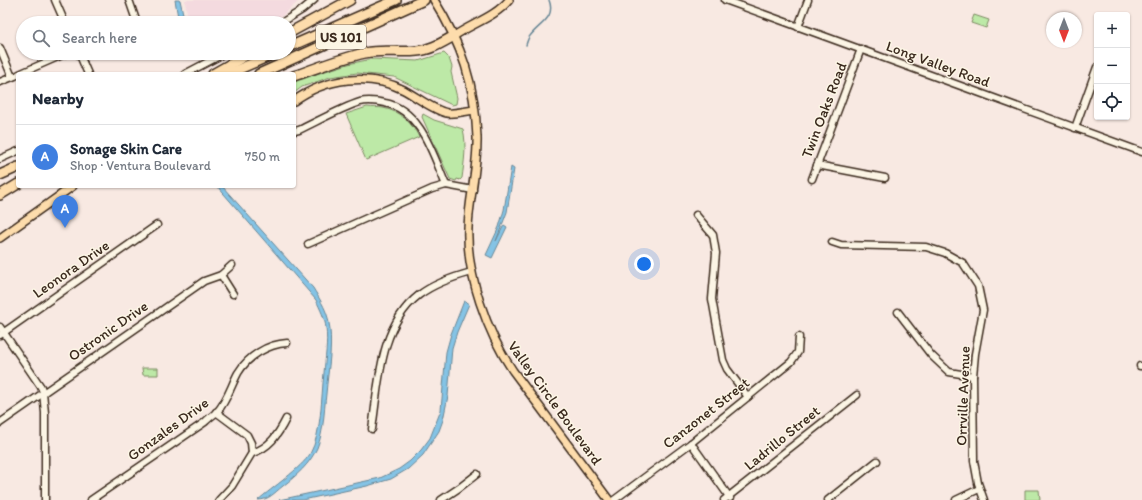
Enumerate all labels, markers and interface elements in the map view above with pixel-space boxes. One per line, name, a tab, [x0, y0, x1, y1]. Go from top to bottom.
north arrow	[1046, 12, 1082, 48]
map controls	[1094, 12, 1130, 120]
button: +	[1094, 12, 1130, 48]
search box	[16, 16, 296, 60]
road number: US 101	[316, 25, 366, 49]
icon: search	[30, 27, 52, 49]
text: Search here	[62, 29, 137, 47]
street label: Long Valley Road	[884, 37, 992, 91]
button: −	[1094, 48, 1130, 84]
street label: Twin Oaks Road	[798, 60, 850, 160]
button: locate	[1094, 84, 1130, 120]
text: Nearby	[32, 88, 84, 108]
text: Sonage Skin Care	[70, 140, 182, 158]
text: A	[41, 149, 49, 164]
text: 750 m	[245, 149, 280, 164]
text: Shop · Ventura Boulevard	[70, 158, 211, 173]
pin: A	[52, 195, 78, 228]
street label: Leonora Drive	[29, 236, 113, 302]
your location	[634, 254, 654, 274]
street label: Ostronic Drive	[65, 297, 151, 365]
street label: Valley Circle Boulevard	[504, 338, 606, 469]
street label: Orrville Avenue	[952, 346, 974, 446]
street label: Canzonet Street	[659, 373, 753, 452]
street label: Gonzales Drive	[124, 394, 212, 464]
street label: Ladrillo Street	[740, 402, 824, 474]

